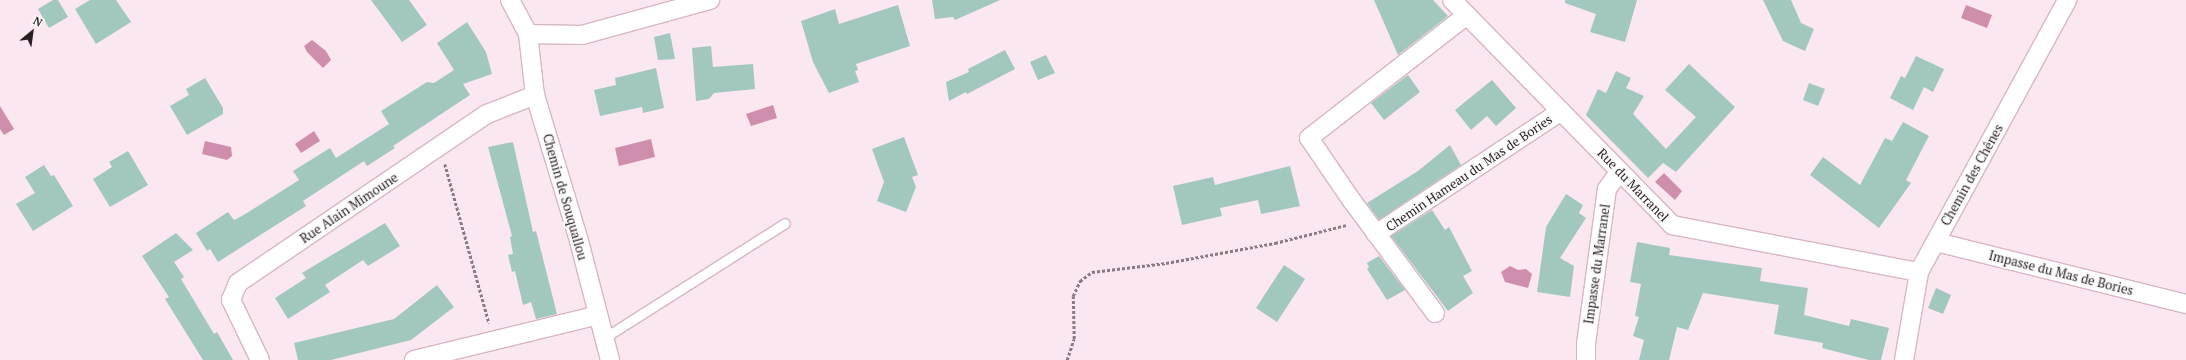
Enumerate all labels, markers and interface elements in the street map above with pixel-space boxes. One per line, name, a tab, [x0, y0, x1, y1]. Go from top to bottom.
north arrow	[12, 12, 52, 52]
text: N	[31, 13, 45, 30]
street label: Chemin Hameau du Mas de Bories	[1383, 111, 1555, 235]
street label: Chemin des Chênes	[1938, 122, 2006, 228]
street label: Chemin de Souquallou	[539, 132, 591, 262]
street label: Rue du Marranel	[1594, 145, 1672, 225]
street label: Rue Alain Mimoune	[297, 169, 401, 247]
street label: Impasse du Marranel	[1581, 203, 1613, 325]
street label: Impasse du Mas de Bories	[1987, 247, 2135, 299]

